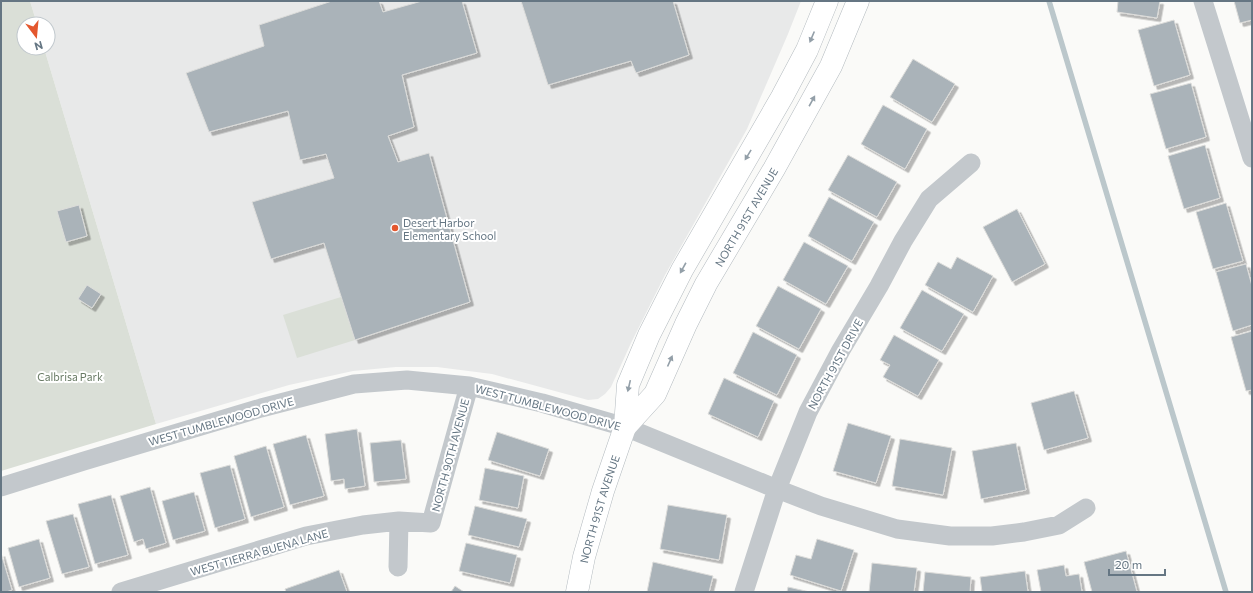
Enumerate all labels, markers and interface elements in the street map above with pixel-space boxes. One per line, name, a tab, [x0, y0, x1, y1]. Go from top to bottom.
north arrow	[16, 16, 56, 56]
one-way arrow	[809, 31, 815, 43]
text: N	[33, 39, 45, 53]
one-way arrow	[809, 95, 816, 106]
one-way arrow	[745, 149, 752, 161]
street label: NORTH 91ST AVENUE	[712, 165, 780, 268]
place label: Desert Harbor Elementary School	[403, 216, 496, 242]
marker: Desert Harbor Elementary School	[390, 223, 400, 233]
one-way arrow	[680, 262, 687, 274]
street label: NORTH 91ST DRIVE	[805, 317, 865, 411]
one-way arrow	[667, 355, 673, 366]
park label: Calbrisa Park	[37, 370, 103, 383]
one-way arrow	[626, 379, 632, 392]
street label: WEST TUMBLEWOOD DRIVE	[474, 381, 622, 433]
street label: WEST TUMBLEWOOD DRIVE	[147, 394, 295, 448]
street label: NORTH 90TH AVENUE	[429, 397, 471, 513]
street label: NORTH 91ST AVENUE	[576, 453, 621, 564]
street label: WEST TIERRA BUENA LANE	[189, 526, 329, 578]
scale bar	[1109, 551, 1165, 577]
text: 20 m	[1115, 557, 1142, 571]

